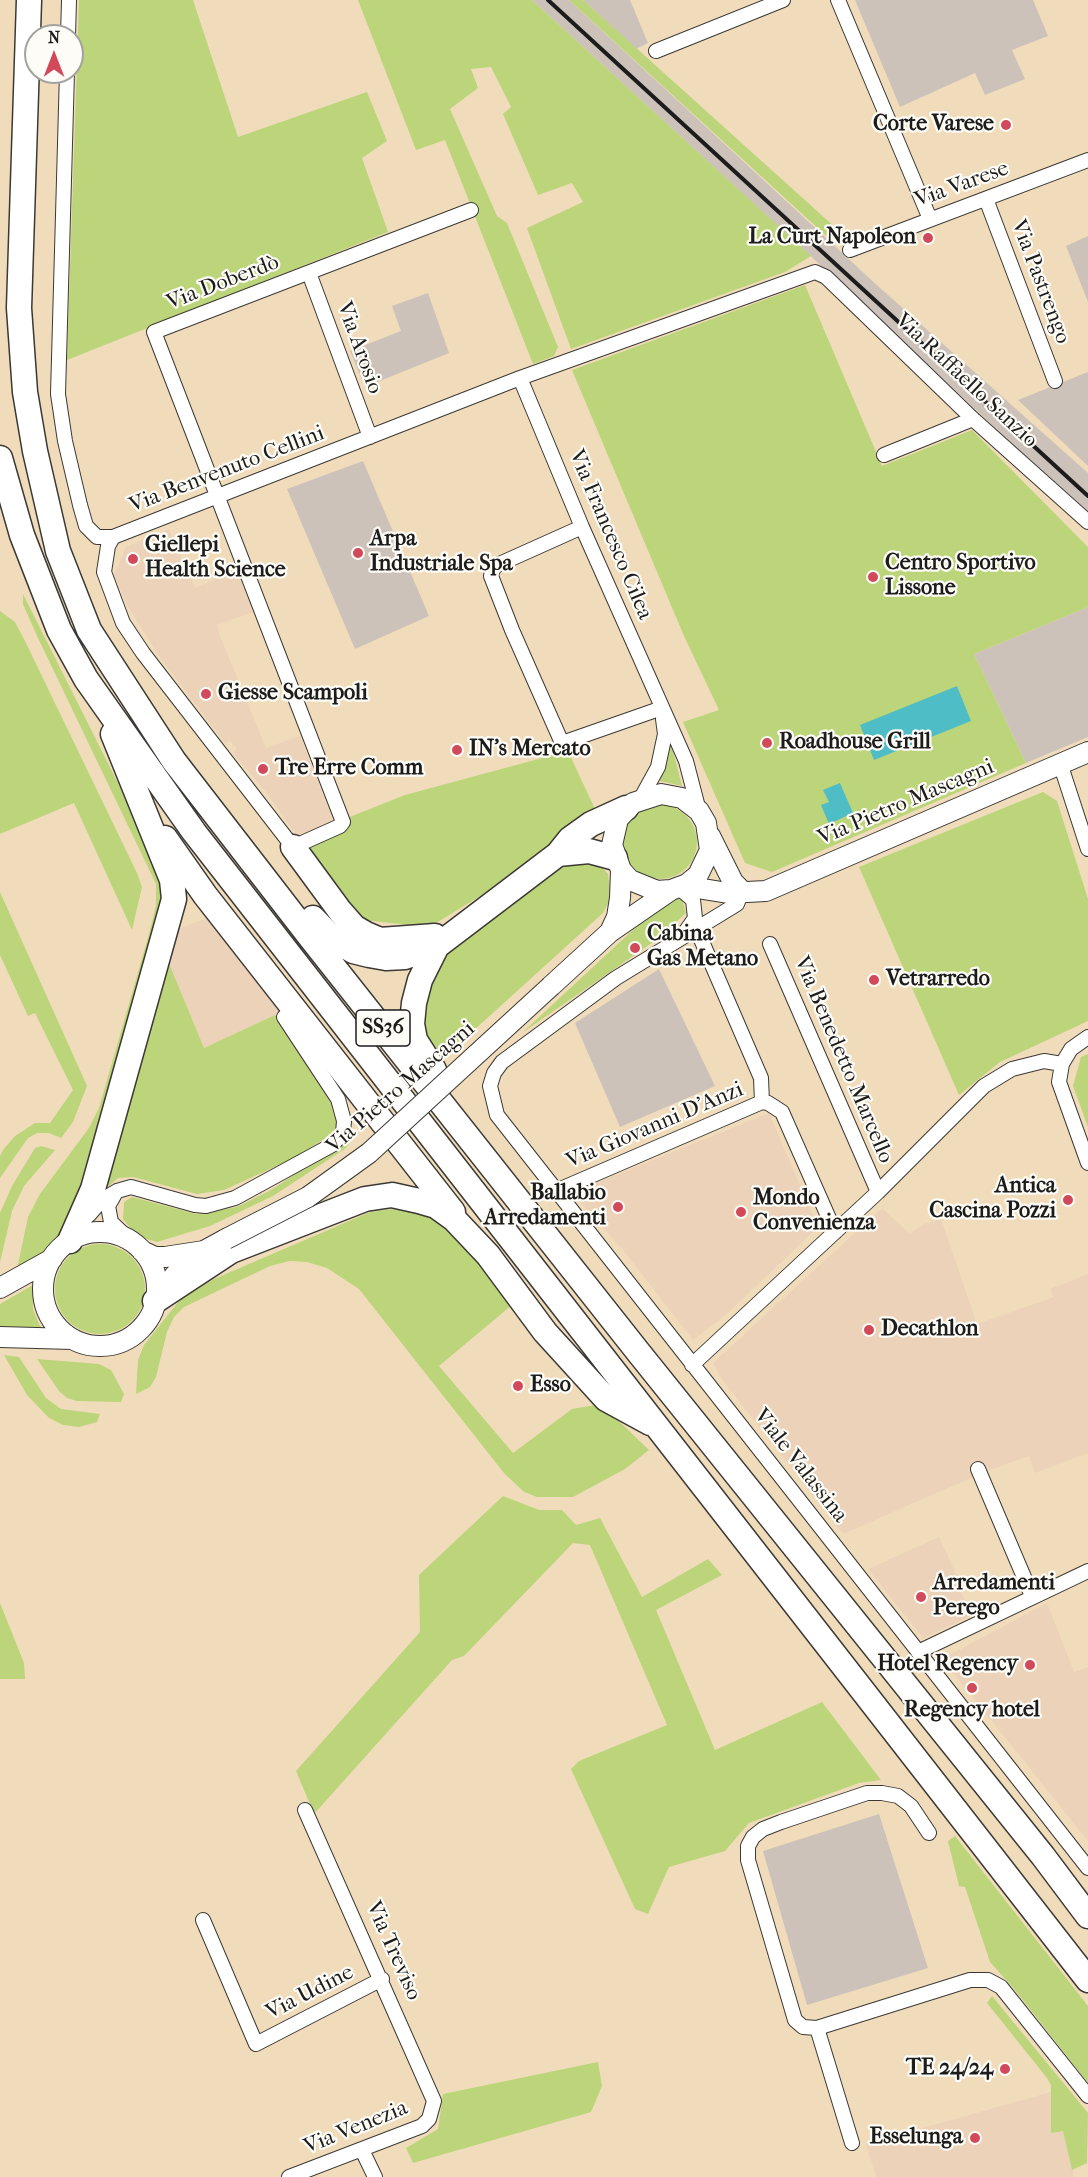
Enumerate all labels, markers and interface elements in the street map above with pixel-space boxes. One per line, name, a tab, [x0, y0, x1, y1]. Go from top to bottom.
north arrow	[24, 24, 84, 84]
text: N	[48, 28, 60, 47]
place label: Corte Varese	[873, 112, 994, 138]
marker: Corte Varese	[999, 118, 1013, 132]
street label: Via Varese	[911, 156, 1013, 214]
street label: Via Pastrengo	[1004, 216, 1076, 348]
place label: La Curt Napoleon	[749, 225, 916, 251]
marker: La Curt Napoleon	[921, 231, 935, 245]
street label: Via Doberdò	[163, 250, 283, 316]
street label: Via Arosio	[330, 298, 388, 398]
street label: Via Raffaello Sanzio	[889, 308, 1043, 454]
street label: Via Benvenuto Cellini	[126, 421, 328, 519]
street label: Via Francesco Cilea	[562, 446, 658, 624]
place label: Arpa Industriale Spa	[370, 527, 513, 578]
place label: Giellepi Health Science	[145, 533, 286, 584]
marker: Arpa Industriale Spa	[351, 546, 365, 560]
place label: Centro Sportivo Lissone	[885, 551, 1036, 602]
marker: Giellepi Health Science	[126, 552, 140, 566]
marker: Centro Sportivo Lissone	[866, 570, 880, 584]
place label: Giesse Scampoli	[218, 681, 368, 707]
marker: Giesse Scampoli	[199, 687, 213, 701]
place label: Roadhouse Grill	[779, 730, 931, 756]
marker: Roadhouse Grill	[760, 736, 774, 750]
place label: IN's Mercato	[469, 737, 591, 763]
marker: IN's Mercato	[450, 743, 464, 757]
street label: Via Pietro Mascagni	[814, 754, 998, 852]
place label: Tre Erre Comm	[275, 756, 423, 782]
marker: Tre Erre Comm	[256, 762, 270, 776]
place label: Cabina Gas Metano	[647, 922, 758, 974]
marker: Cabina Gas Metano	[628, 941, 642, 955]
street label: Via Benedetto Marcello	[787, 953, 899, 1167]
place label: Vetrarredo	[886, 967, 990, 993]
marker: Vetrarredo	[867, 973, 881, 987]
road number: SS36	[356, 1010, 410, 1046]
street label: Via Pietro Mascagni	[321, 1016, 481, 1160]
street label: Via Giovanni D'Anzi	[562, 1077, 748, 1175]
place label: Antica Cascina Pozzi	[929, 1174, 1056, 1226]
place label: Ballabio Arredamenti	[484, 1181, 606, 1232]
place label: Mondo Convenienza	[753, 1186, 875, 1238]
marker: Antica Cascina Pozzi	[1061, 1193, 1075, 1207]
marker: Ballabio Arredamenti	[611, 1200, 625, 1214]
marker: Mondo Convenienza	[734, 1205, 748, 1219]
place label: Decathlon	[881, 1317, 978, 1343]
marker: Decathlon	[862, 1323, 876, 1337]
place label: Esso	[530, 1373, 571, 1399]
marker: Esso	[511, 1379, 525, 1393]
street label: Viale Valassina	[747, 1404, 853, 1528]
place label: Arredamenti Perego	[933, 1571, 1055, 1622]
marker: Arredamenti Perego	[914, 1590, 928, 1604]
place label: Hotel Regency	[877, 1652, 1018, 1678]
marker: Hotel Regency	[1023, 1658, 1037, 1672]
marker: Regency hotel	[965, 1681, 979, 1695]
place label: Regency hotel	[904, 1698, 1040, 1724]
street label: Via Treviso	[359, 1897, 427, 2005]
street label: Via Udine	[262, 1960, 358, 2026]
place label: TE 24/24	[906, 2056, 993, 2082]
marker: TE 24/24	[998, 2062, 1012, 2076]
street label: Via Venezia	[300, 2095, 412, 2161]
place label: Esselunga	[869, 2125, 963, 2151]
marker: Esselunga	[968, 2131, 982, 2145]

